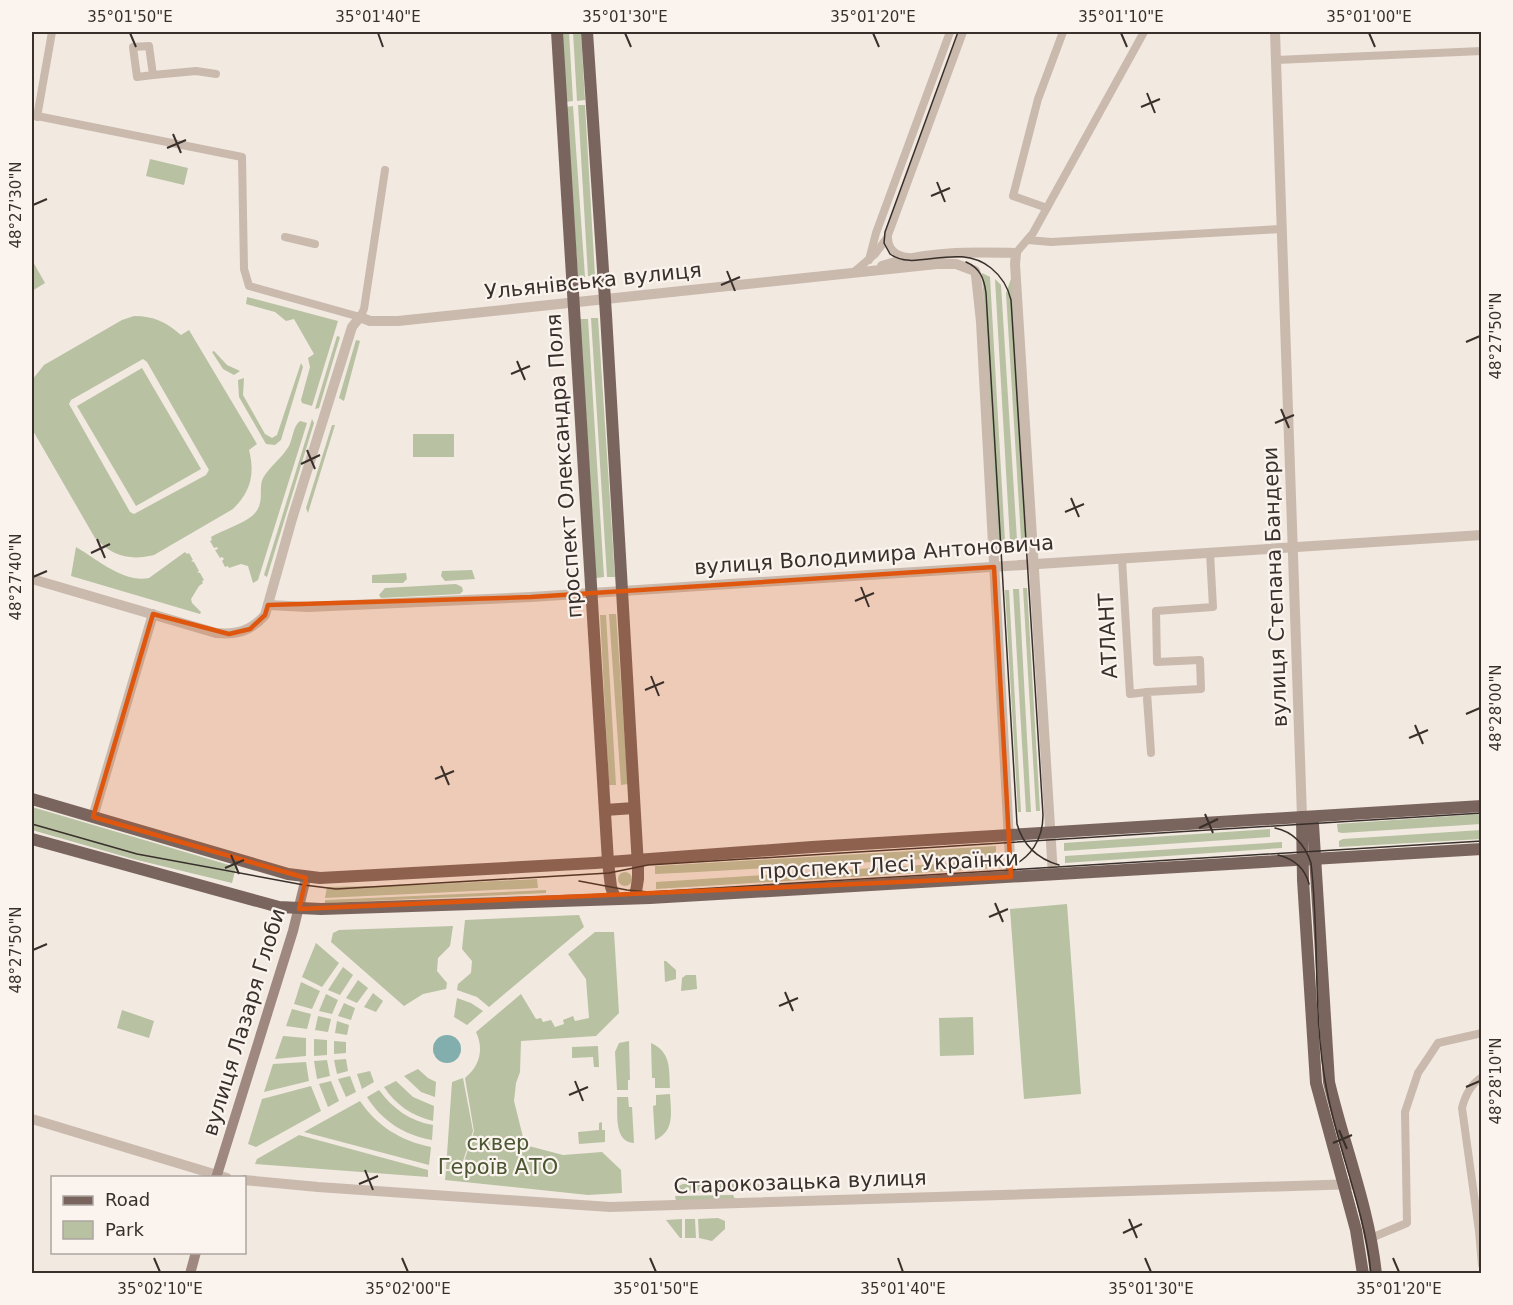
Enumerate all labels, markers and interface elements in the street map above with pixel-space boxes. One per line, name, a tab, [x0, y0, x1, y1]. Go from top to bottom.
text: 35°01'50"E	[87, 8, 173, 26]
text: 35°01'40"E	[335, 8, 421, 26]
text: 35°01'30"E	[582, 8, 668, 26]
text: 35°01'20"E	[830, 8, 916, 26]
text: 35°01'10"E	[1078, 8, 1164, 26]
text: 35°01'00"E	[1326, 8, 1412, 26]
text: 48°27'30"N	[7, 161, 25, 249]
street label: Ульянівська вулиця	[483, 258, 703, 304]
text: 48°27'50"N	[1487, 292, 1505, 380]
street label: проспект Олександра Поля	[541, 313, 587, 619]
street label: вулиця Степана Бандери	[1258, 446, 1292, 728]
street label: вулиця Володимира Антоновича	[693, 530, 1055, 580]
text: 48°27'40"N	[7, 533, 25, 621]
street label: АТЛАНТ	[1094, 592, 1122, 680]
text: 48°28'00"N	[1487, 664, 1505, 752]
street label: проспект Лесі Українки	[759, 846, 1019, 884]
street label: вулиця Лазаря Глоби	[198, 905, 290, 1139]
text: 48°27'50"N	[7, 906, 25, 994]
text: 48°28'10"N	[1487, 1037, 1505, 1125]
park label: сквер Героїв АТО	[438, 1131, 558, 1179]
street label: Старокозацька вулиця	[673, 1166, 927, 1198]
legend	[51, 1176, 246, 1254]
text: Road	[105, 1189, 150, 1210]
text: Park	[105, 1219, 144, 1240]
text: 35°02'10"E	[117, 1280, 203, 1298]
text: 35°02'00"E	[365, 1280, 451, 1298]
text: 35°01'50"E	[613, 1280, 699, 1298]
text: 35°01'40"E	[860, 1280, 946, 1298]
text: 35°01'30"E	[1108, 1280, 1194, 1298]
text: 35°01'20"E	[1356, 1280, 1442, 1298]

